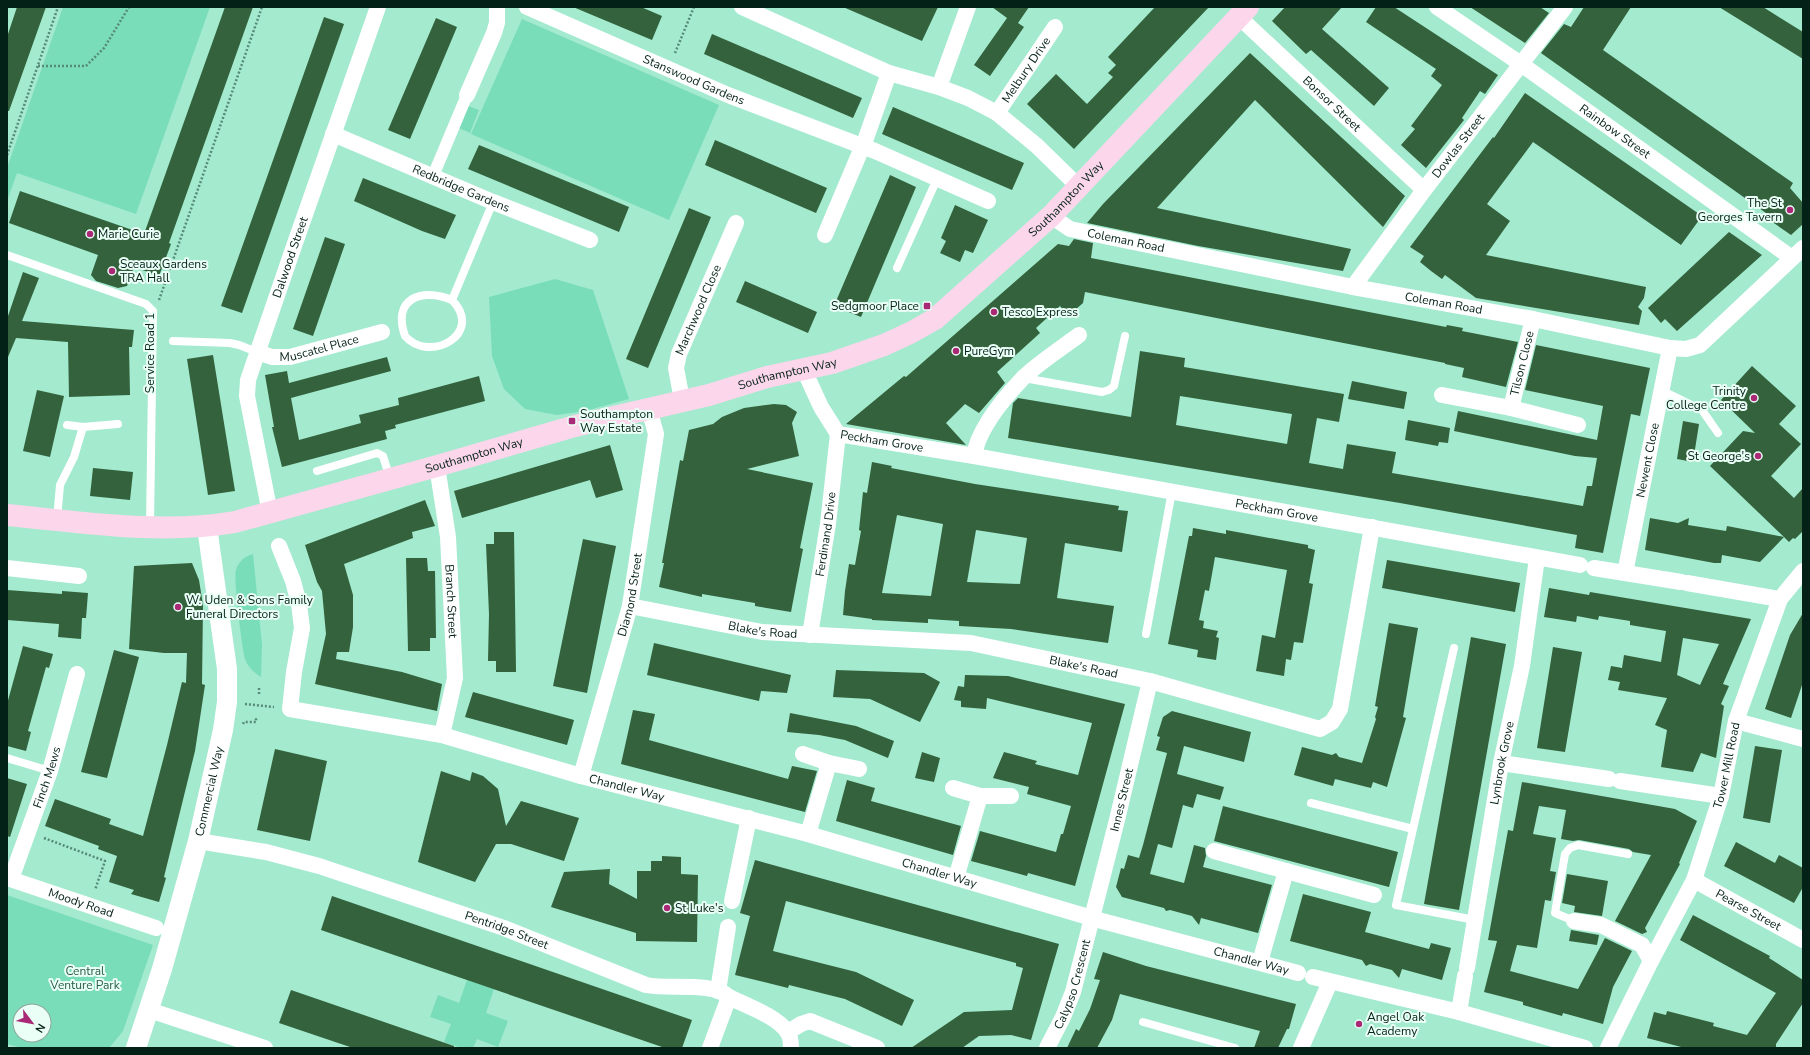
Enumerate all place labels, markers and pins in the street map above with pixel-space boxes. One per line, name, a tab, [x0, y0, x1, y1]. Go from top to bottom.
place label: The St Georges Tavern	[1698, 195, 1783, 225]
marker: The St Georges Tavern	[1785, 205, 1795, 215]
place label: Marie Curie	[98, 226, 159, 242]
marker: Marie Curie	[85, 229, 95, 239]
place label: Sceaux Gardens TRA Hall	[120, 256, 207, 286]
marker: Sceaux Gardens TRA Hall	[107, 266, 117, 276]
place label: Sedgmoor Place	[831, 298, 919, 314]
marker: Sedgmoor Place	[922, 301, 932, 311]
place label: Tesco Express	[1002, 304, 1078, 320]
marker: Tesco Express	[989, 307, 999, 317]
place label: PureGym	[964, 343, 1014, 359]
marker: PureGym	[951, 346, 961, 356]
place label: Trinity College Centre	[1666, 383, 1747, 413]
marker: Trinity College Centre	[1749, 393, 1759, 403]
place label: Southampton Way Estate	[580, 406, 653, 436]
marker: Southampton Way Estate	[567, 416, 577, 426]
place label: St George's	[1688, 448, 1750, 464]
marker: St George's	[1753, 451, 1763, 461]
place label: W. Uden & Sons Family Funeral Directors	[186, 592, 314, 622]
marker: W. Uden & Sons Family Funeral Directors	[173, 602, 183, 612]
place label: St Luke's	[675, 900, 724, 916]
marker: St Luke's	[662, 903, 672, 913]
place label: Angel Oak Academy	[1367, 1009, 1425, 1039]
marker: Angel Oak Academy	[1354, 1019, 1364, 1029]

